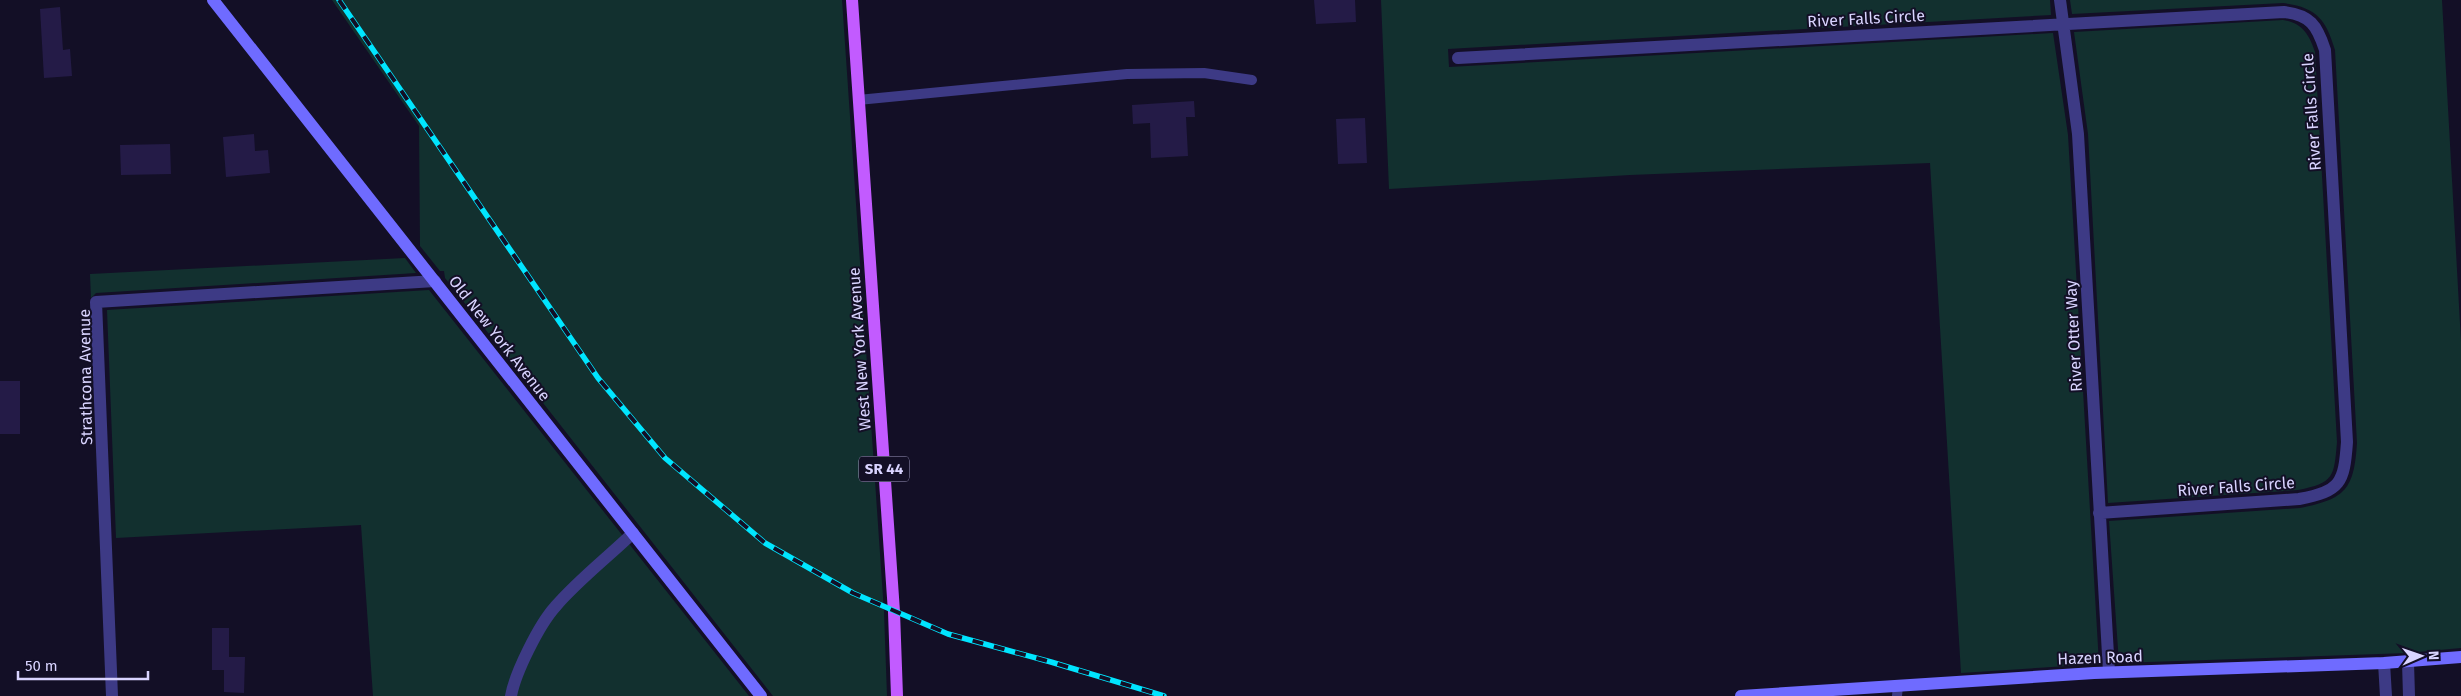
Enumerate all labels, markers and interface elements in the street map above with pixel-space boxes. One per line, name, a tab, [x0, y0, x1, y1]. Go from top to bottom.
street label: River Falls Circle	[1807, 6, 1925, 31]
street label: River Falls Circle	[2298, 53, 2325, 171]
street label: West New York Avenue	[844, 267, 875, 431]
street label: Old New York Avenue	[445, 272, 554, 405]
street label: River Otter Way	[2061, 280, 2086, 392]
street label: Strathcona Avenue	[75, 309, 96, 445]
road number: SR 44	[859, 456, 909, 482]
street label: River Falls Circle	[2177, 473, 2295, 500]
north arrow	[2396, 631, 2446, 681]
street label: Hazen Road	[2057, 647, 2143, 668]
scale bar	[18, 648, 148, 680]
text: N	[2425, 651, 2442, 661]
text: 50 m	[25, 657, 58, 675]

